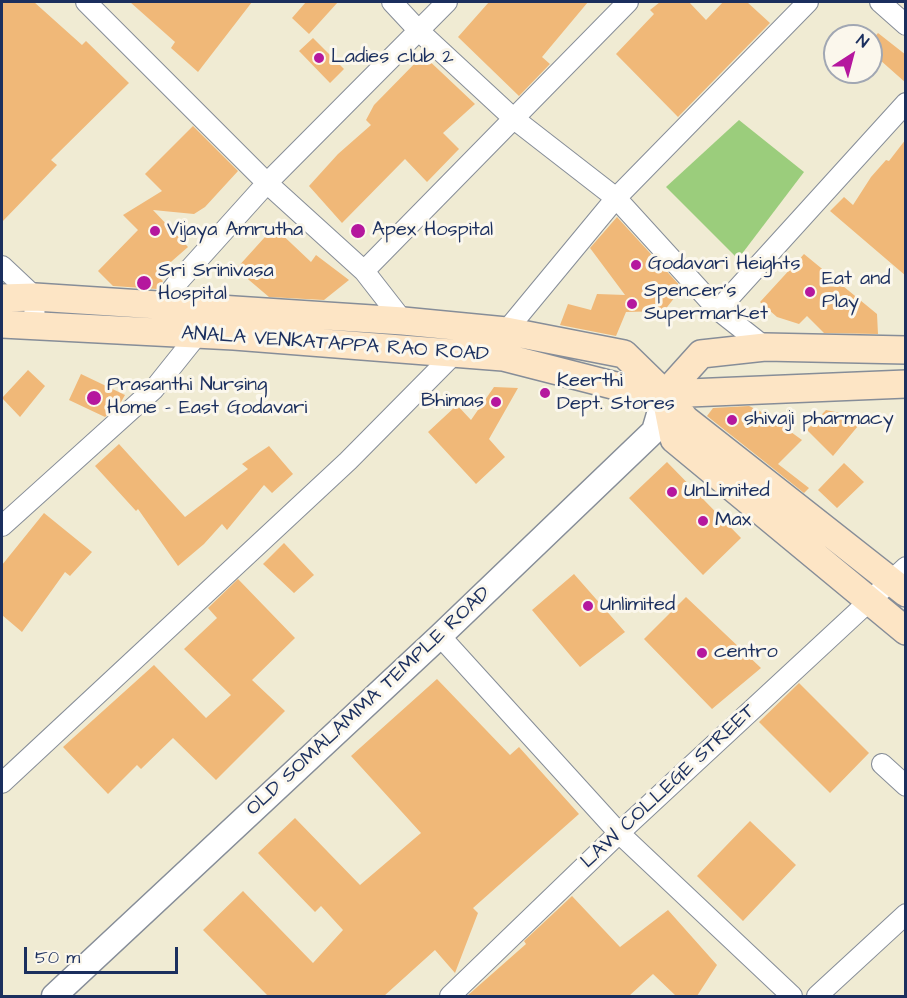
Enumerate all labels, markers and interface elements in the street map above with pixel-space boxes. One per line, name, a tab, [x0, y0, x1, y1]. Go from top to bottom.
north arrow	[823, 24, 883, 84]
text: N	[852, 29, 873, 53]
place label: Ladies club 2	[331, 46, 454, 70]
marker: Ladies club 2	[312, 51, 326, 65]
place label: Vijaya Amrutha	[167, 219, 303, 243]
place label: Apex Hospital	[372, 219, 493, 243]
marker: Apex Hospital	[349, 222, 367, 240]
marker: Vijaya Amrutha	[148, 224, 162, 238]
place label: Godavari Heights	[648, 253, 800, 277]
marker: Godavari Heights	[629, 258, 643, 272]
place label: Sri Srinivasa Hospital	[158, 260, 274, 307]
place label: Eat and Play	[822, 268, 891, 315]
marker: Sri Srinivasa Hospital	[135, 274, 153, 292]
place label: Spencer's Supermarket	[644, 280, 768, 327]
marker: Eat and Play	[803, 285, 817, 299]
marker: Spencer's Supermarket	[625, 297, 639, 311]
street label: ANALA VENKATAPPA RAO ROAD	[180, 322, 490, 368]
place label: Keerthi Dept. Stores	[557, 370, 675, 417]
place label: Prasanthi Nursing Home - East Godavari	[107, 374, 307, 421]
marker: Keerthi Dept. Stores	[538, 386, 552, 400]
marker: Prasanthi Nursing Home - East Godavari	[85, 389, 103, 407]
place label: Bhimas	[421, 390, 484, 414]
marker: Bhimas	[489, 395, 503, 409]
place label: shivaji pharmacy	[744, 408, 894, 432]
marker: shivaji pharmacy	[725, 413, 739, 427]
place label: UnLimited	[684, 480, 770, 504]
marker: UnLimited	[665, 485, 679, 499]
place label: Max	[715, 509, 751, 533]
marker: Max	[696, 514, 710, 528]
street label: OLD SOMALAMMA TEMPLE ROAD	[242, 582, 496, 822]
place label: Unlimited	[600, 594, 675, 618]
marker: Unlimited	[581, 599, 595, 613]
place label: centro	[714, 641, 778, 665]
marker: centro	[695, 646, 709, 660]
street label: LAW COLLEGE STREET	[577, 700, 761, 874]
scale bar	[27, 935, 182, 973]
text: 50 m	[35, 945, 80, 970]

